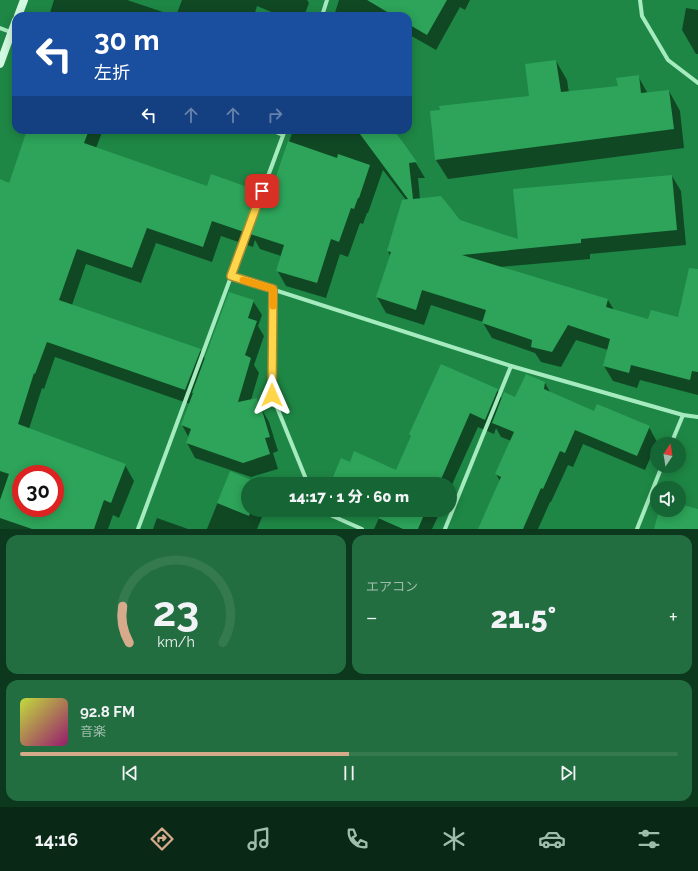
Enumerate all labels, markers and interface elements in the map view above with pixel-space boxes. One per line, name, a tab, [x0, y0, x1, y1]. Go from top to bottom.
text: 30 m	[94, 24, 160, 57]
icon: left	[28, 28, 80, 80]
text: 左折	[94, 62, 130, 83]
icon: left	[138, 104, 160, 126]
icon: ahead	[180, 104, 202, 126]
icon: ahead	[222, 104, 244, 126]
icon: right	[264, 104, 286, 126]
pin	[245, 174, 279, 208]
icon: arrive	[251, 180, 273, 202]
position arrow	[251, 374, 293, 416]
north arrow	[650, 437, 686, 473]
map controls	[650, 437, 686, 517]
speed limit sign: 30	[12, 465, 64, 517]
button: sound	[650, 481, 686, 517]
text: 14:17 · 1 分 · 60 m	[289, 488, 409, 506]
text: エアコン	[366, 579, 418, 594]
text: 23	[153, 586, 199, 635]
text: 21.5°	[491, 600, 556, 635]
text: −	[366, 604, 378, 630]
text: +	[669, 604, 678, 630]
text: km/h	[157, 633, 195, 649]
text: 92.8 FM	[80, 703, 135, 721]
text: 音楽	[80, 724, 106, 739]
icon: previous	[119, 762, 141, 784]
icon: pause	[338, 762, 360, 784]
icon: next	[557, 762, 579, 784]
icon: directions	[148, 825, 176, 853]
icon: music	[245, 825, 273, 853]
icon: phone	[343, 825, 371, 853]
icon: climate	[440, 825, 468, 853]
icon: car	[538, 825, 566, 853]
icon: filters	[635, 825, 663, 853]
text: 14:16	[35, 829, 78, 850]

